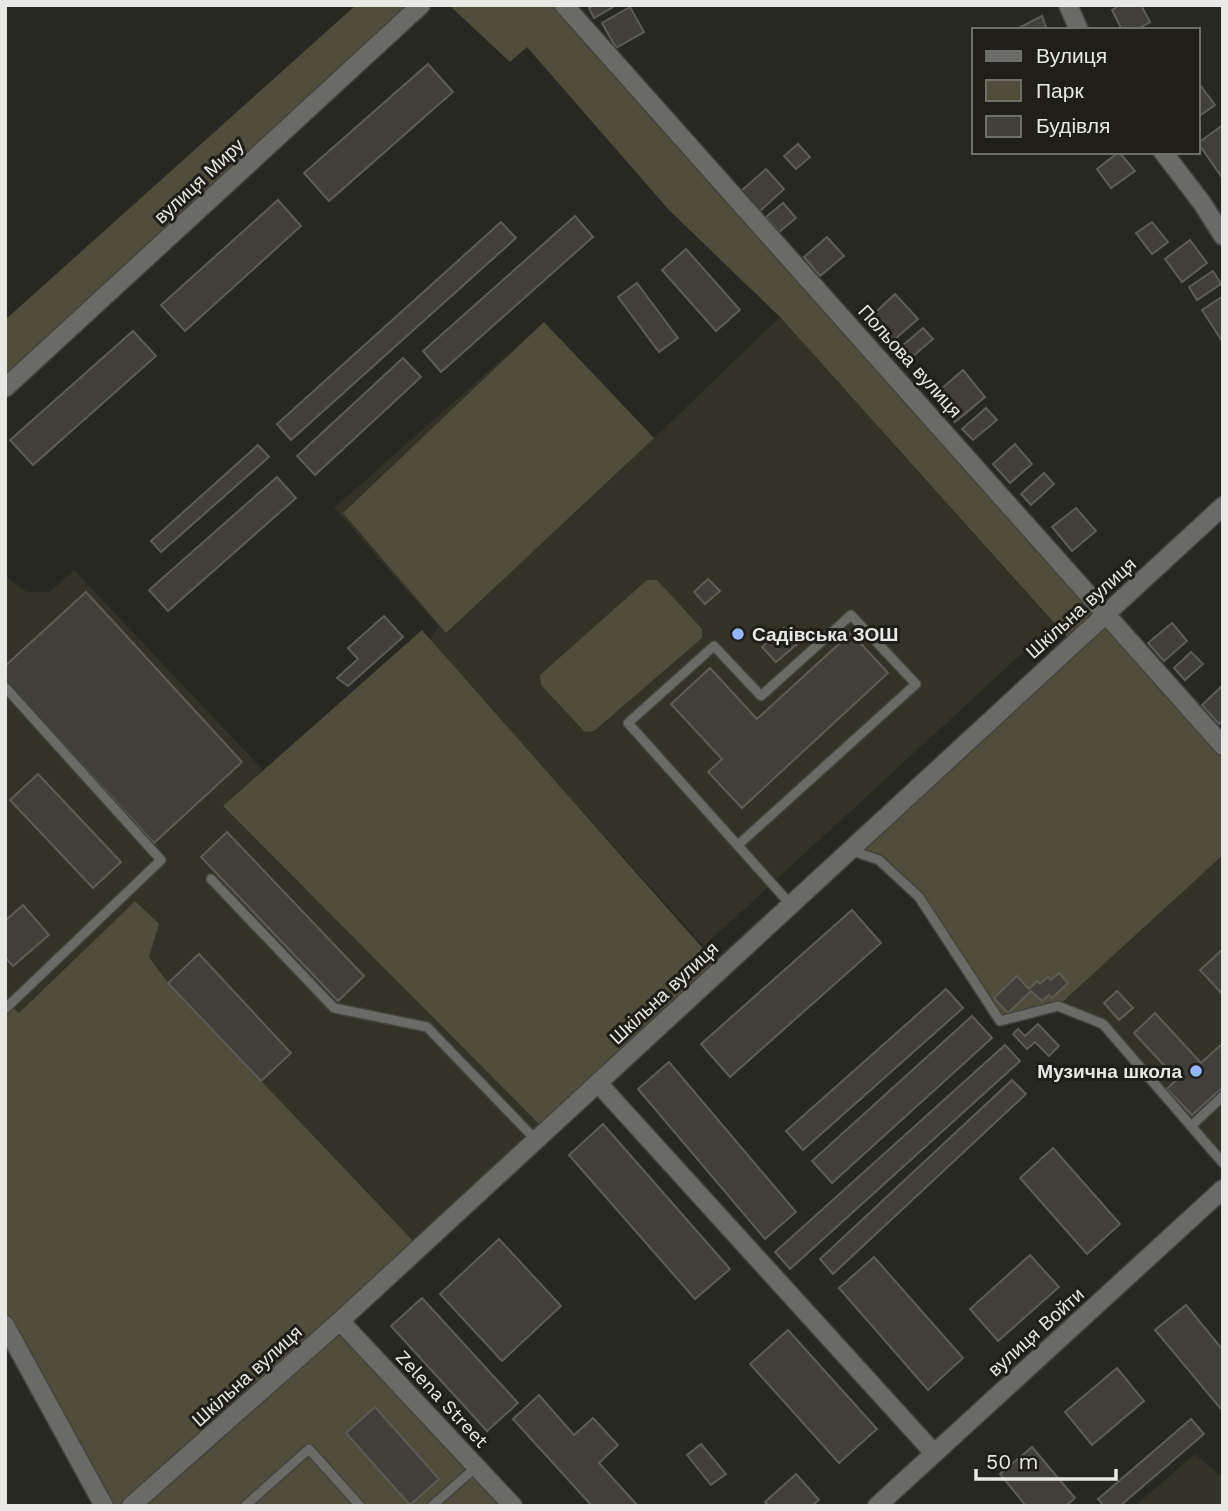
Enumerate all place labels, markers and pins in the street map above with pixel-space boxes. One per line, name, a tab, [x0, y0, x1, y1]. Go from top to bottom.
place label: Садівська ЗОШ	[752, 623, 898, 646]
marker: Садівська ЗОШ	[730, 626, 746, 642]
place label: Музична школа	[1037, 1060, 1182, 1083]
marker: Музична школа	[1188, 1063, 1204, 1079]

